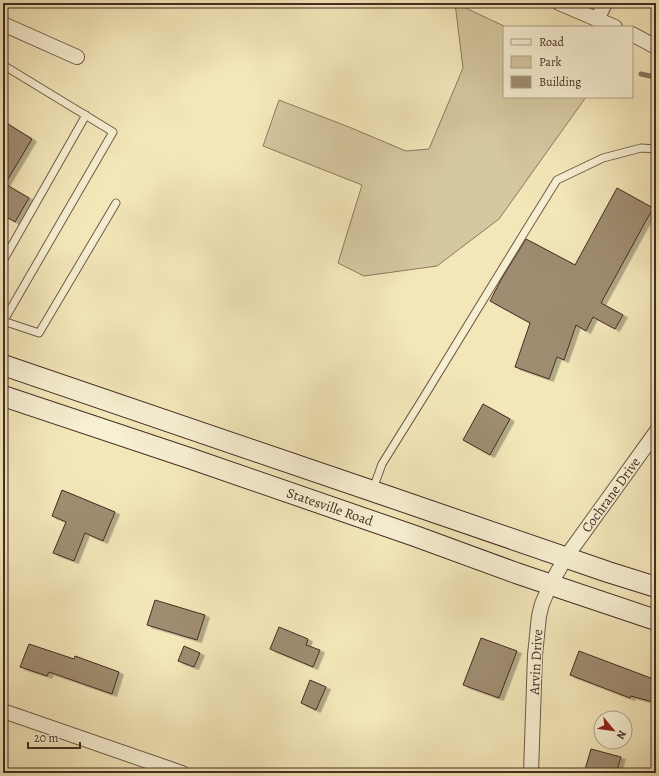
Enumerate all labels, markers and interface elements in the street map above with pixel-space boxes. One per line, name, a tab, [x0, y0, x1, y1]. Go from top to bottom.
legend	[503, 26, 633, 98]
text: Road	[539, 34, 565, 50]
text: Park	[539, 54, 562, 70]
text: Building	[539, 74, 581, 90]
street label: Cochrane Drive	[577, 454, 645, 536]
street label: Statesville Road	[284, 483, 376, 531]
street label: Arvin Drive	[525, 629, 547, 696]
north arrow	[593, 710, 633, 750]
scale bar	[28, 724, 80, 750]
text: N	[613, 727, 630, 742]
text: 20 m	[34, 730, 58, 746]

